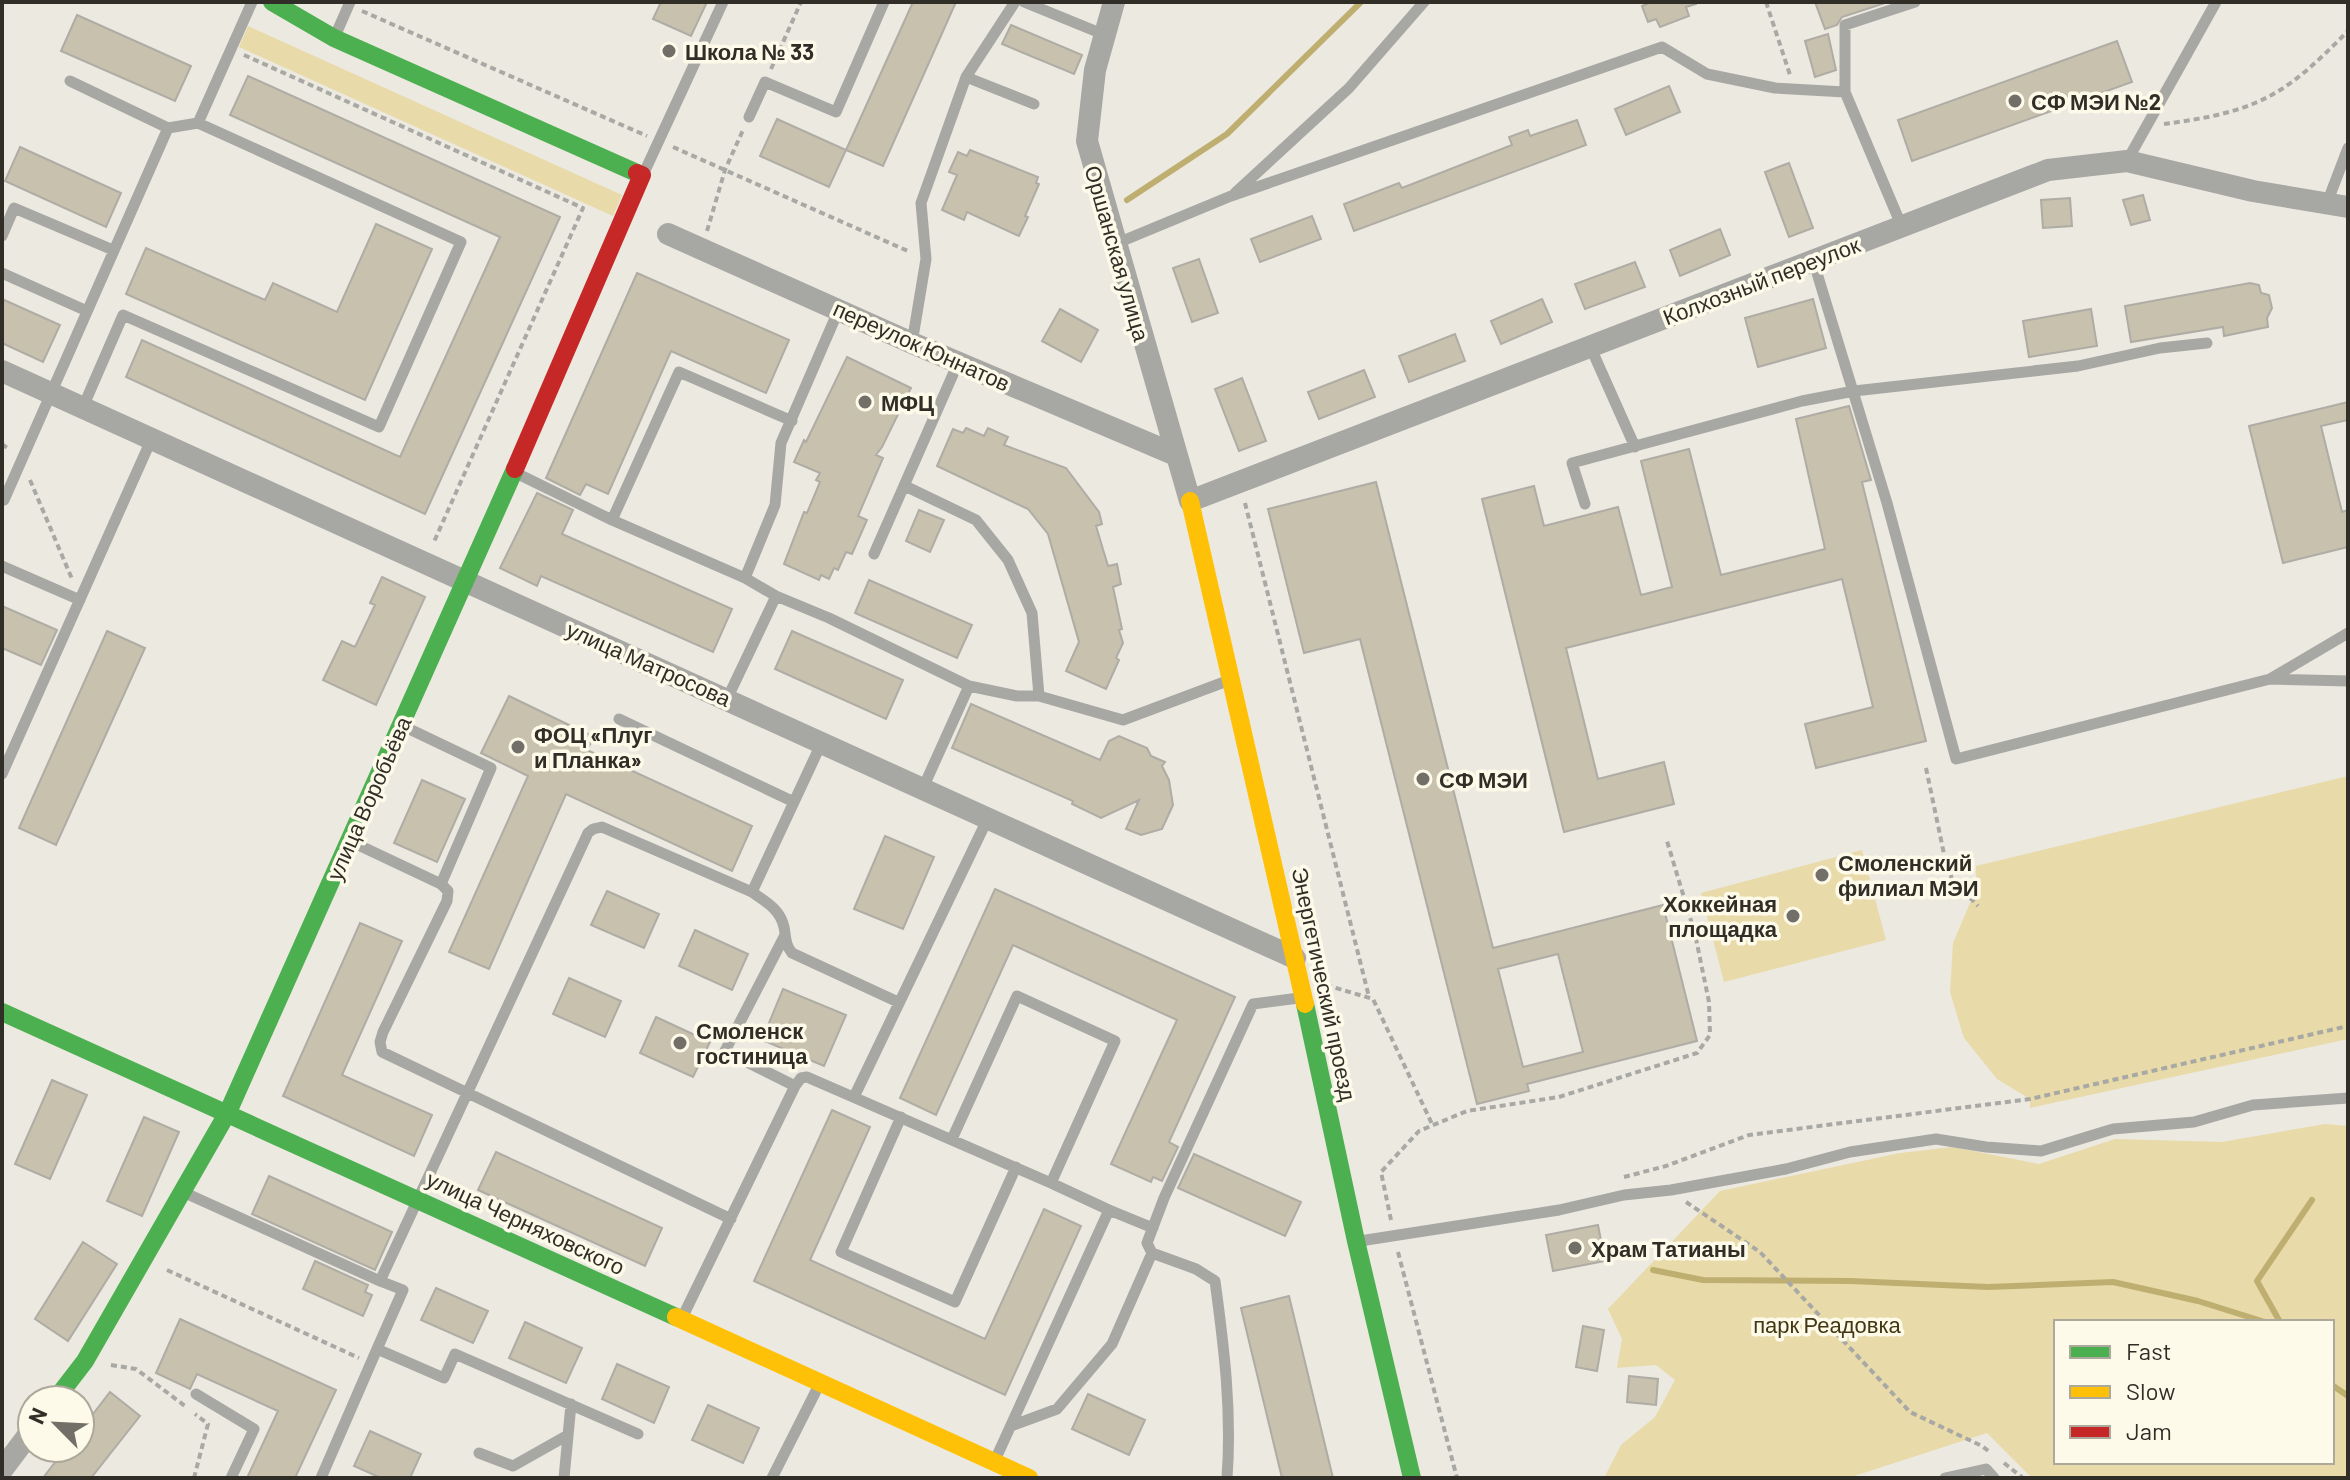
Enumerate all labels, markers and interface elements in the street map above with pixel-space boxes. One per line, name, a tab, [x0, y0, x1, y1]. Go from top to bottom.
place label: Школа № 33	[685, 38, 814, 64]
marker: Школа № 33	[660, 42, 678, 60]
place label: СФ МЭИ №2	[2031, 88, 2161, 114]
marker: СФ МЭИ №2	[2006, 92, 2024, 110]
street label: Оршанская улица	[1080, 162, 1156, 345]
street label: Колхозный переулок	[1659, 230, 1864, 330]
street label: переулок Юннатов	[829, 294, 1014, 396]
place label: МФЦ	[881, 389, 934, 416]
marker: МФЦ	[856, 393, 874, 411]
street label: улица Матросова	[562, 615, 736, 712]
street label: улица Воробьёва	[320, 712, 417, 884]
place label: ФОЦ «Плуг и Планка»	[534, 721, 652, 772]
marker: ФОЦ «Плуг и Планка»	[509, 738, 527, 756]
place label: СФ МЭИ	[1439, 766, 1528, 792]
marker: СФ МЭИ	[1414, 770, 1432, 788]
place label: Смоленский филиал МЭИ	[1838, 849, 1979, 901]
street label: Энергетический проезд	[1287, 865, 1362, 1103]
marker: Смоленский филиал МЭИ	[1813, 866, 1831, 884]
place label: Хоккейная площадка	[1663, 890, 1778, 942]
marker: Хоккейная площадка	[1784, 907, 1802, 925]
place label: Смоленск гостиница	[696, 1017, 808, 1069]
marker: Смоленск гостиница	[671, 1034, 689, 1052]
street label: улица Черняховского	[422, 1165, 629, 1280]
place label: Храм Татианы	[1591, 1235, 1746, 1262]
marker: Храм Татианы	[1566, 1239, 1584, 1257]
park label: парк Реадовка	[1753, 1311, 1902, 1338]
legend	[2054, 1320, 2334, 1464]
text: Fast	[2126, 1336, 2171, 1365]
text: Slow	[2126, 1376, 2175, 1405]
north arrow	[16, 1384, 96, 1464]
text: N	[22, 1403, 52, 1427]
text: Jam	[2126, 1416, 2172, 1445]

